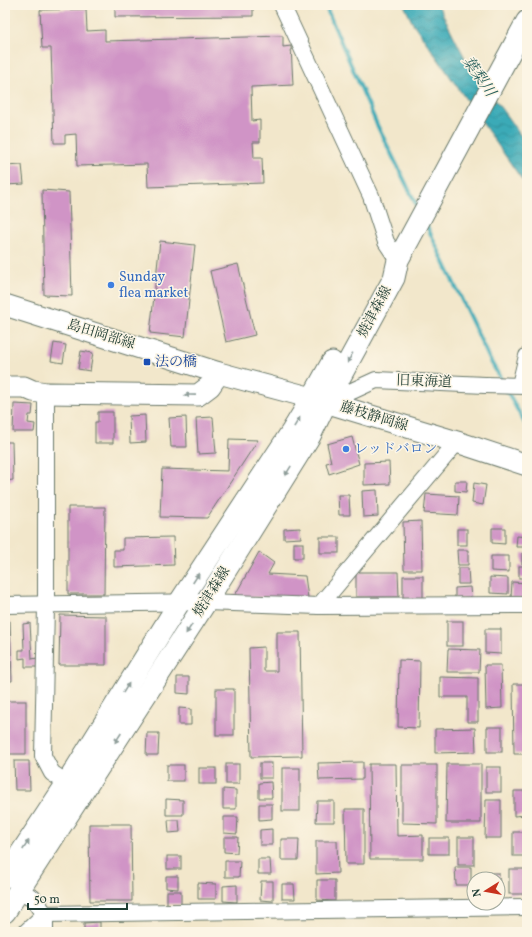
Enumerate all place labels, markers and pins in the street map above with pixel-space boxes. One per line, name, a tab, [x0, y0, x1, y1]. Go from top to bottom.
place label: Sunday flea market	[119, 268, 188, 303]
marker: Sunday flea market	[106, 280, 116, 290]
place label: 法の橋	[155, 353, 197, 372]
marker: 法の橋	[142, 357, 152, 367]
place label: レッドバロン	[354, 440, 438, 459]
marker: レッドバロン	[341, 444, 351, 454]

